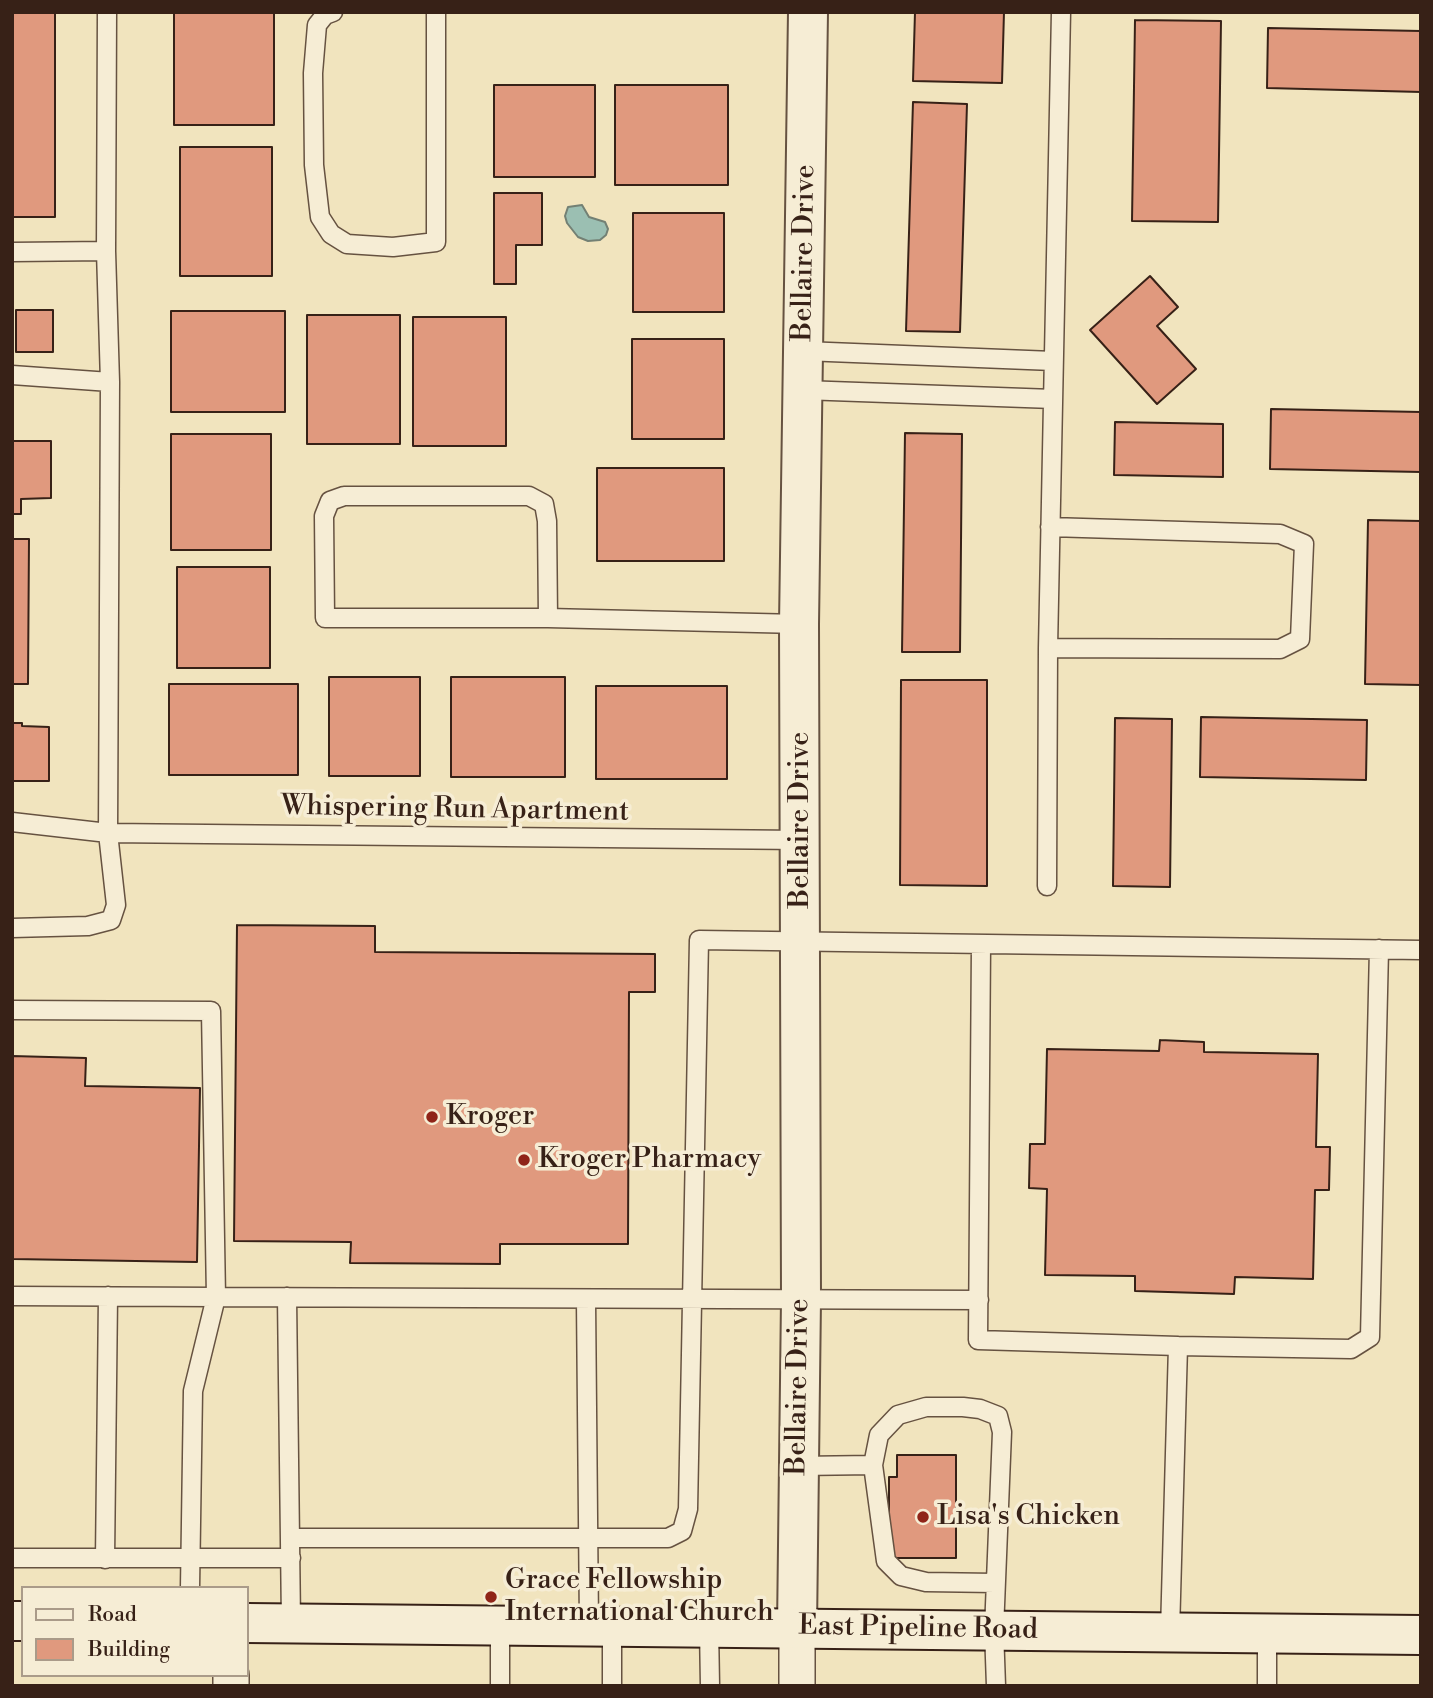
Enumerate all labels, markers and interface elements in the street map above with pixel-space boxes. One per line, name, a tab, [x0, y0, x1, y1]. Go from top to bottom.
street label: Bellaire Drive	[787, 164, 823, 342]
street label: Bellaire Drive	[784, 732, 818, 908]
street label: Whispering Run Apartment	[281, 790, 629, 830]
place label: Kroger	[446, 1100, 534, 1134]
marker: Kroger	[424, 1109, 440, 1125]
place label: Kroger Pharmacy	[538, 1143, 761, 1177]
marker: Kroger Pharmacy	[516, 1152, 532, 1168]
street label: Bellaire Drive	[781, 1298, 817, 1476]
place label: Lisa's Chicken	[937, 1500, 1120, 1534]
marker: Lisa's Chicken	[915, 1509, 931, 1525]
place label: Grace Fellowship International Church	[505, 1564, 774, 1630]
legend	[21, 1586, 248, 1677]
marker: Grace Fellowship International Church	[483, 1589, 499, 1605]
text: Road	[88, 1602, 137, 1628]
street label: East Pipeline Road	[798, 1610, 1038, 1648]
text: Building	[88, 1637, 170, 1663]

